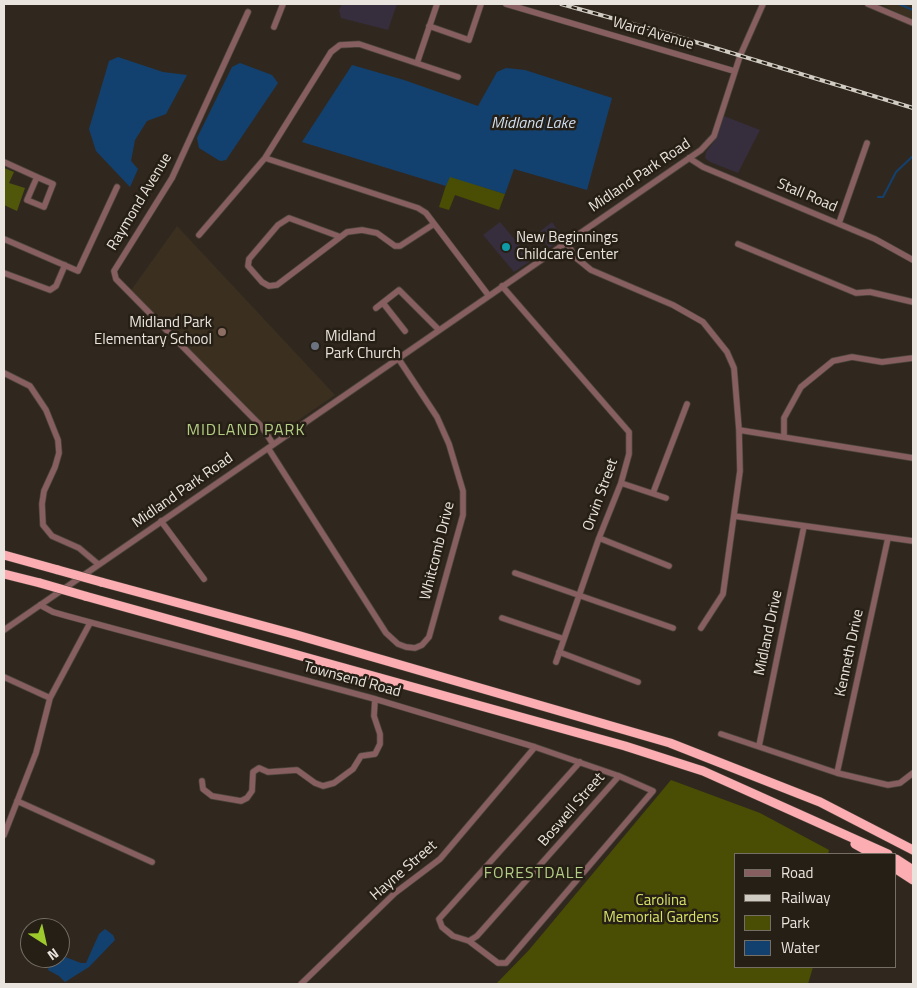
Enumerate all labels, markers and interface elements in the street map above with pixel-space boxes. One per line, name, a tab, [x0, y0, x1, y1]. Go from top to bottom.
street label: Ward Avenue	[610, 14, 696, 54]
water label: Midland Lake	[491, 114, 575, 134]
street label: Midland Park Road	[586, 135, 694, 217]
street label: Raymond Avenue	[104, 150, 176, 254]
street label: Stall Road	[774, 175, 840, 217]
place label: New Beginnings Childcare Center	[516, 229, 618, 264]
marker: New Beginnings Childcare Center	[500, 241, 512, 253]
place label: Midland Park Elementary School	[94, 314, 212, 349]
marker: Midland Park Elementary School	[216, 326, 228, 338]
place label: Midland Park Church	[325, 328, 401, 363]
marker: Midland Park Church	[309, 340, 321, 352]
district label: MIDLAND PARK	[185, 421, 307, 441]
street label: Midland Park Road	[129, 450, 237, 532]
street label: Orvin Street	[580, 456, 622, 534]
street label: Whitcomb Drive	[417, 500, 459, 602]
street label: Midland Drive	[751, 589, 787, 677]
street label: Kenneth Drive	[832, 608, 868, 698]
street label: Townsend Road	[301, 658, 403, 702]
street label: Boswell Street	[535, 769, 609, 851]
street label: Hayne Street	[367, 837, 441, 905]
legend	[734, 853, 897, 968]
text: Road	[781, 861, 813, 884]
district label: FORESTDALE	[482, 864, 586, 884]
text: Railway	[781, 886, 831, 909]
park label: Carolina Memorial Gardens	[603, 892, 719, 927]
text: Park	[781, 911, 810, 934]
north arrow	[20, 918, 70, 968]
text: Water	[781, 936, 820, 959]
text: N	[43, 943, 63, 966]

